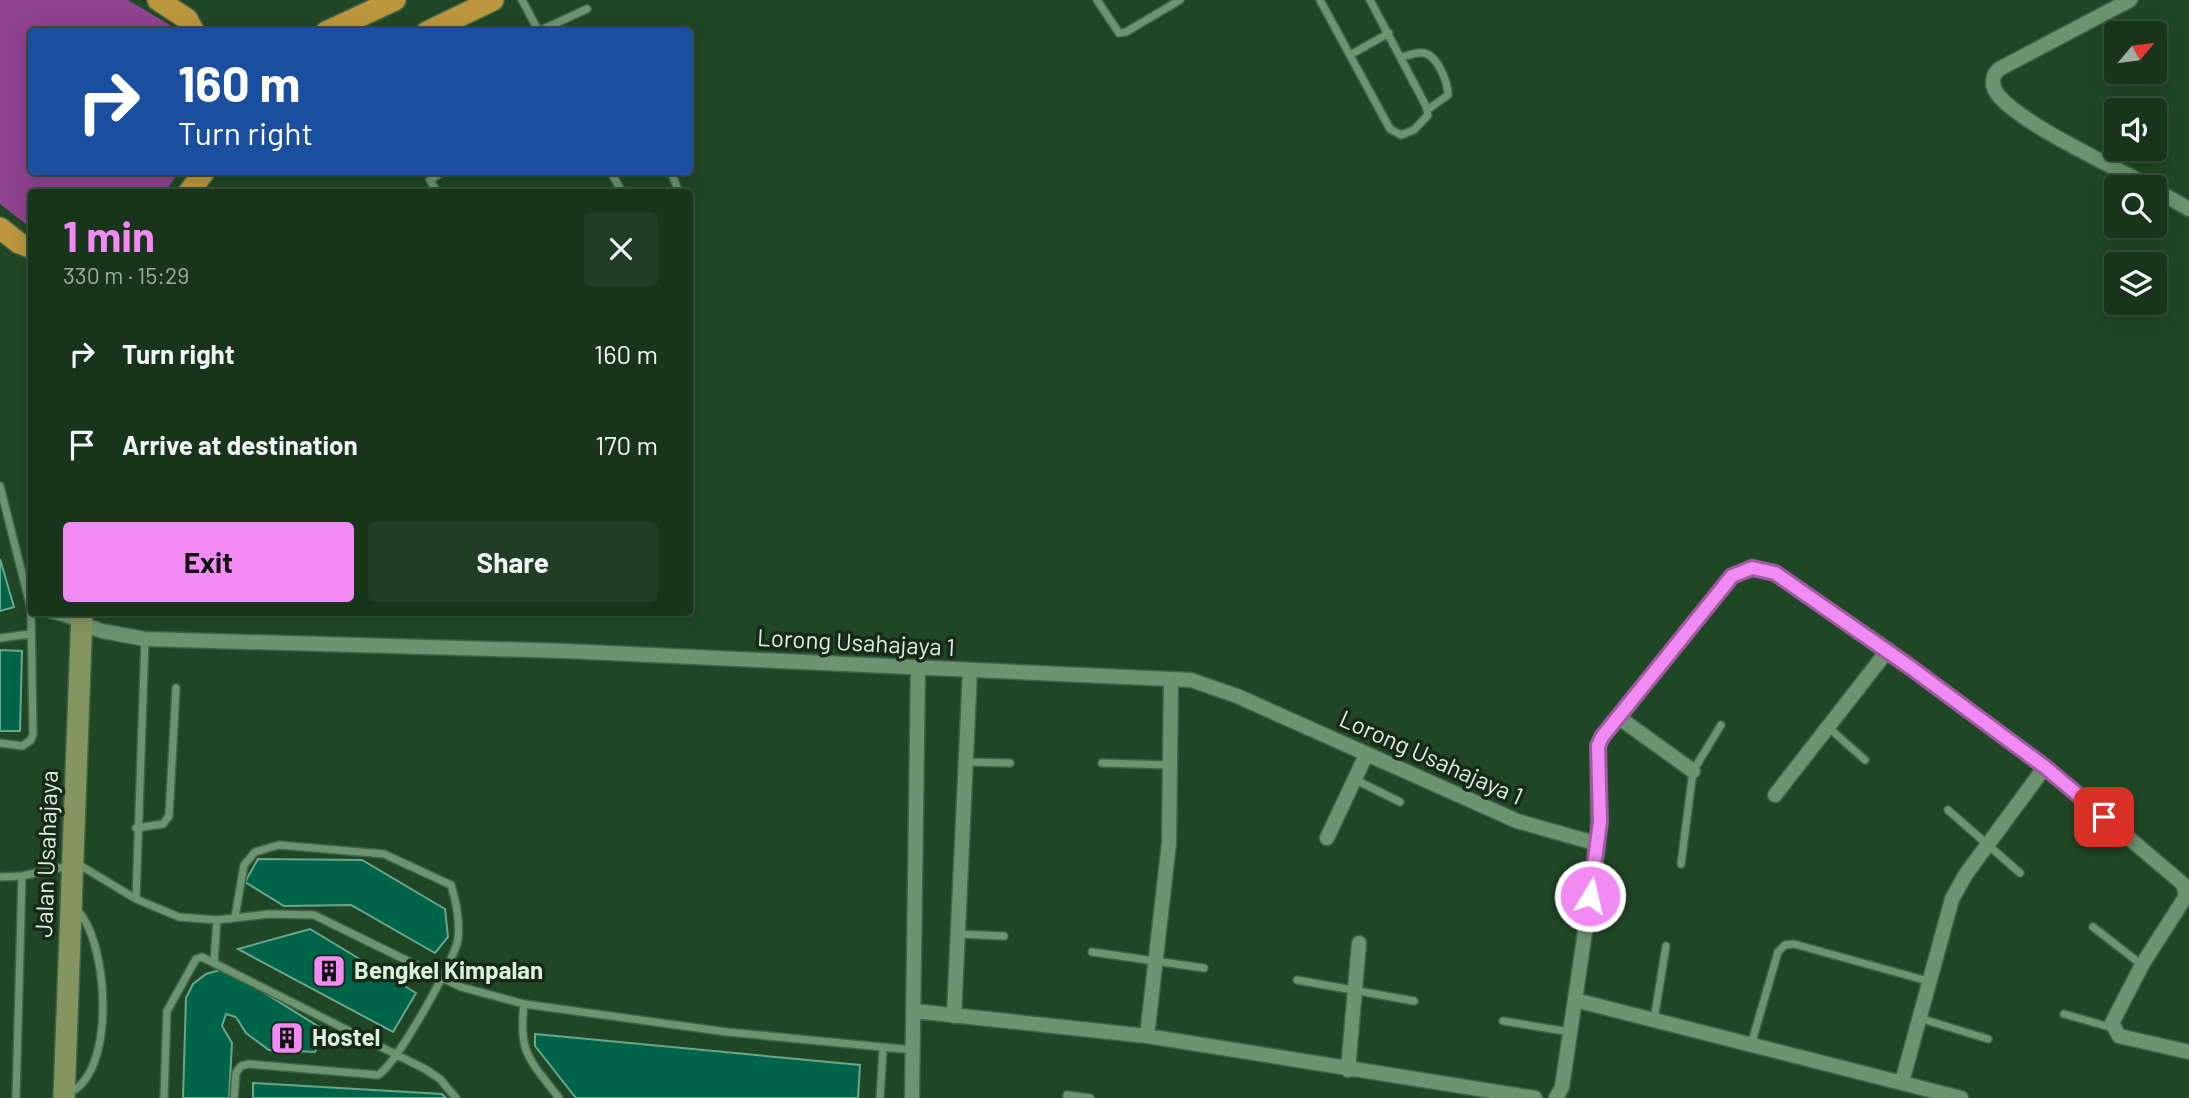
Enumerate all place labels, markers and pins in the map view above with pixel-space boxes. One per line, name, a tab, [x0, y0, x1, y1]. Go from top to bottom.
pin	[2074, 787, 2134, 847]
building icon: Bengkel Kimpalan	[310, 952, 348, 990]
place label: Bengkel Kimpalan	[354, 955, 543, 984]
building icon: Hostel	[268, 1019, 306, 1057]
place label: Hostel	[312, 1022, 380, 1051]

